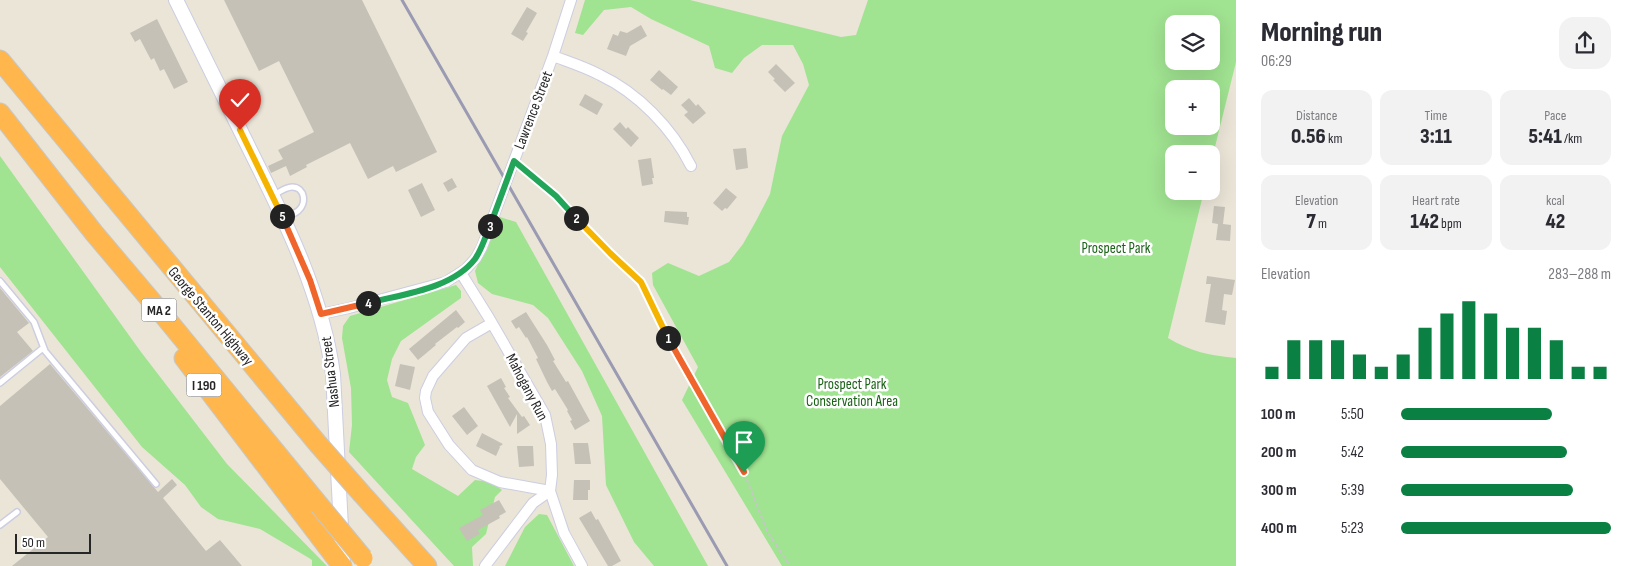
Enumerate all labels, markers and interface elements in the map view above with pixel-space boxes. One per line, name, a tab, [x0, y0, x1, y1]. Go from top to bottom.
map controls	[1165, 15, 1220, 200]
button: layers	[1165, 15, 1220, 70]
text: Morning run	[1261, 16, 1382, 49]
button: share	[1559, 17, 1611, 69]
text: 06:29	[1261, 52, 1292, 71]
street label: Lawrence Street	[510, 68, 557, 152]
pin	[219, 79, 261, 130]
button: +	[1165, 80, 1220, 135]
icon: check	[226, 86, 254, 114]
text: Distance	[1296, 107, 1337, 124]
text: Time	[1425, 107, 1447, 124]
text: Pace	[1544, 107, 1566, 124]
text: 0.56	[1291, 124, 1326, 149]
text: 3:11	[1420, 124, 1452, 149]
text: 5:41	[1528, 124, 1562, 149]
text: km	[1326, 130, 1342, 147]
text: /km	[1562, 130, 1582, 147]
button: −	[1165, 145, 1220, 200]
text: Elevation	[1295, 192, 1338, 209]
text: Heart rate	[1412, 192, 1460, 209]
text: kcal	[1546, 192, 1565, 209]
pin: 5	[270, 204, 294, 228]
pin: 2	[564, 206, 588, 230]
text: 5	[279, 208, 286, 225]
text: 7	[1306, 209, 1316, 234]
text: 142	[1410, 209, 1439, 234]
text: 42	[1545, 209, 1565, 234]
text: 2	[573, 210, 580, 227]
pin: 3	[478, 214, 502, 238]
text: m	[1316, 215, 1327, 232]
text: bpm	[1439, 215, 1462, 232]
text: 3	[487, 218, 494, 235]
park label: Prospect Park	[1081, 239, 1151, 258]
street label: George Stanton Highway	[164, 263, 258, 370]
text: Elevation	[1261, 265, 1310, 284]
text: 283–288 m	[1548, 265, 1611, 284]
pin: 4	[356, 290, 380, 316]
text: 4	[365, 295, 372, 312]
road number: MA 2	[142, 298, 176, 322]
pin: 1	[656, 326, 680, 350]
text: 1	[666, 330, 671, 347]
street label: Nashua Street	[317, 335, 344, 408]
street label: Mahogany Run	[501, 351, 552, 424]
road number: I 190	[186, 374, 222, 396]
park label: Prospect Park Conservation Area	[806, 375, 898, 411]
text: 100 m	[1261, 405, 1296, 424]
text: 5:50	[1341, 405, 1364, 424]
pin	[723, 421, 765, 472]
icon: arrive	[730, 428, 758, 456]
text: 200 m	[1261, 443, 1296, 462]
text: 5:42	[1341, 443, 1364, 462]
text: 300 m	[1261, 481, 1297, 500]
text: 5:39	[1341, 481, 1364, 500]
text: 400 m	[1261, 519, 1297, 538]
text: 5:23	[1341, 519, 1364, 538]
scale bar	[15, 531, 91, 554]
text: 50 m	[22, 534, 45, 551]

